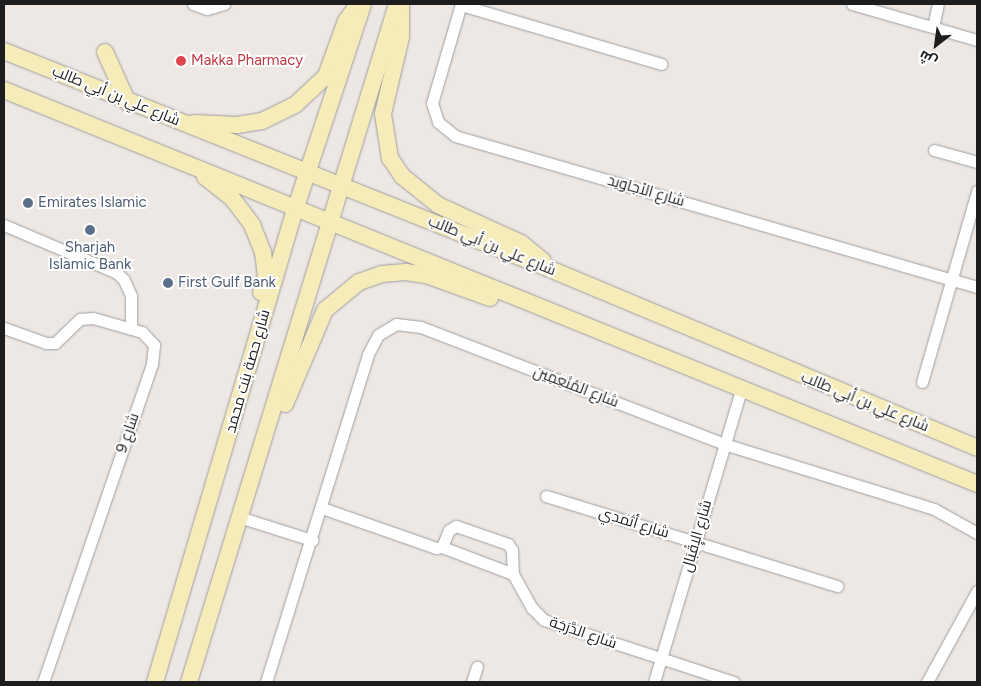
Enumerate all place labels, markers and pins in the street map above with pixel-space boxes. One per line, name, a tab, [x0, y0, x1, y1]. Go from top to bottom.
place label: Makka Pharmacy	[191, 52, 303, 70]
marker: Makka Pharmacy	[175, 55, 187, 67]
place label: Emirates Islamic	[38, 194, 147, 212]
marker: Emirates Islamic	[22, 197, 34, 209]
marker: Sharjah Islamic Bank	[84, 224, 96, 236]
place label: Sharjah Islamic Bank	[49, 238, 131, 273]
place label: First Gulf Bank	[178, 274, 276, 292]
marker: First Gulf Bank	[162, 277, 174, 289]

